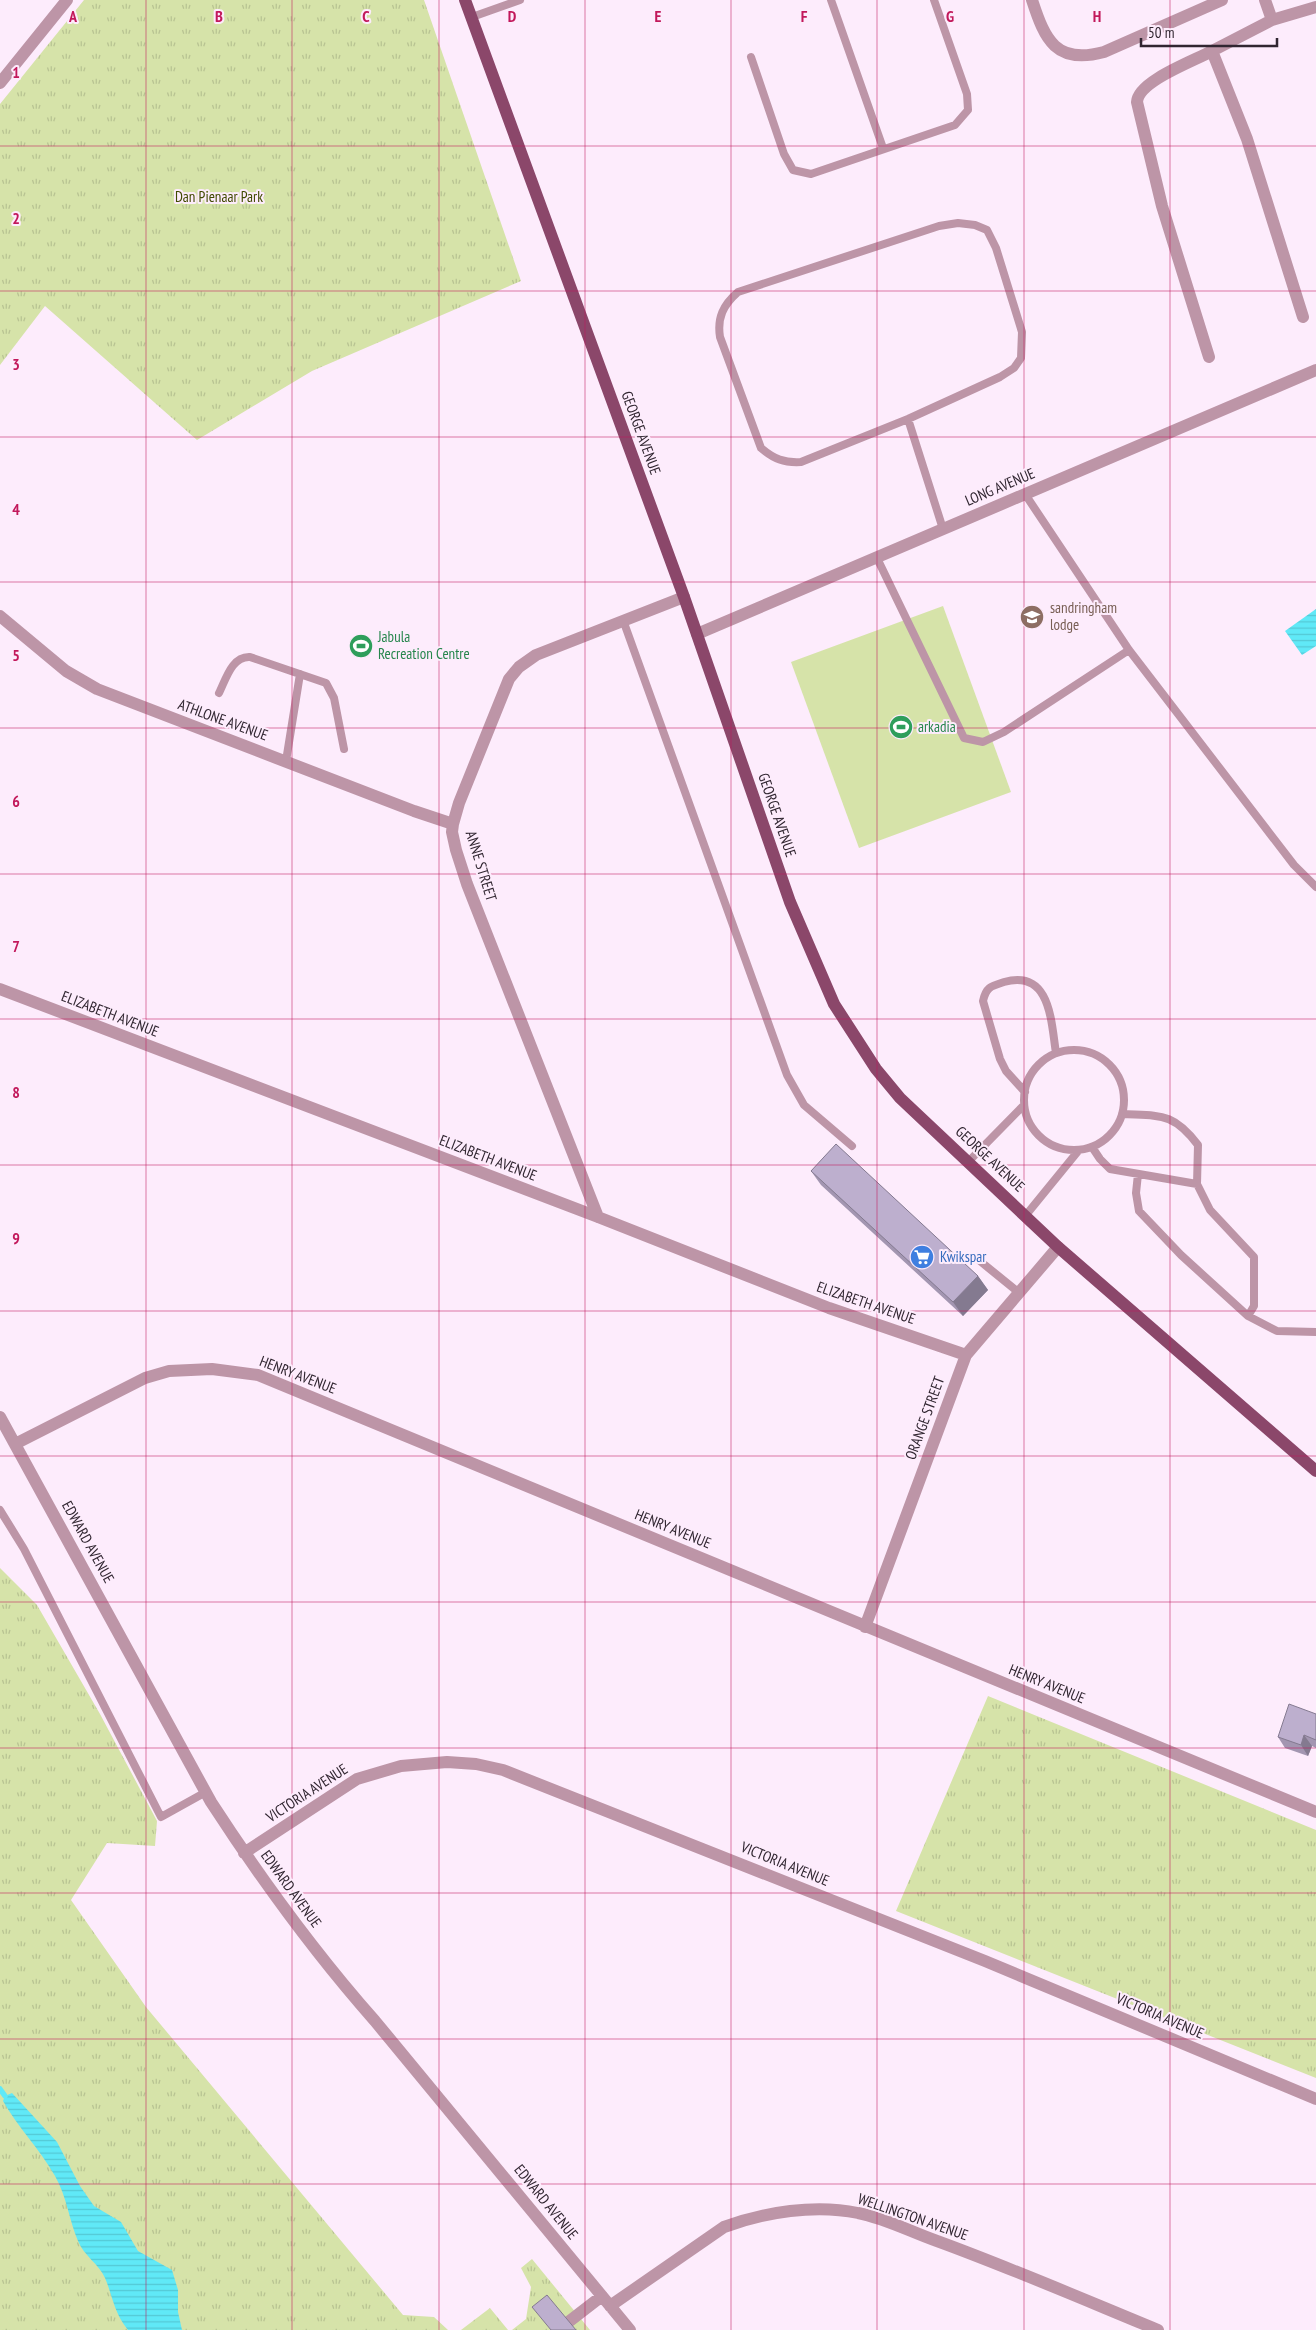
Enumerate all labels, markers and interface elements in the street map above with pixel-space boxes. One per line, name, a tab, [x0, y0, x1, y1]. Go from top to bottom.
text: A	[68, 6, 78, 26]
text: B	[215, 6, 223, 26]
text: C	[362, 6, 370, 26]
text: D	[508, 6, 517, 26]
text: E	[655, 6, 662, 26]
text: F	[801, 6, 808, 26]
text: G	[946, 6, 954, 26]
text: H	[1093, 6, 1101, 26]
scale bar	[1141, 15, 1277, 47]
text: 50 m	[1148, 23, 1174, 42]
text: 1	[12, 62, 20, 82]
park label: Dan Pienaar Park	[175, 187, 263, 206]
text: 2	[12, 208, 20, 228]
text: 3	[12, 354, 20, 374]
street label: GEORGE AVENUE	[618, 388, 665, 477]
street label: LONG AVENUE	[962, 463, 1038, 510]
text: 4	[12, 499, 20, 519]
place label: sandringham lodge	[1050, 598, 1117, 634]
school or university icon: sandringham lodge	[1019, 604, 1045, 630]
place label: Jabula Recreation Centre	[377, 627, 470, 663]
sports icon: Jabula Recreation Centre	[348, 633, 374, 659]
text: 5	[12, 645, 20, 665]
street label: ATHLONE AVENUE	[176, 695, 271, 745]
sports icon: arkadia	[888, 714, 914, 740]
place label: arkadia	[918, 717, 956, 736]
street label: GEORGE AVENUE	[754, 770, 801, 859]
text: 6	[12, 791, 20, 811]
street label: ANNE STREET	[462, 828, 501, 904]
text: 7	[12, 936, 20, 956]
street label: ELIZABETH AVENUE	[59, 986, 162, 1041]
text: 8	[12, 1082, 20, 1102]
street label: GEORGE AVENUE	[952, 1122, 1029, 1195]
street label: ELIZABETH AVENUE	[437, 1130, 540, 1185]
text: 9	[12, 1228, 20, 1248]
supermarket icon: Kwikspar	[909, 1244, 935, 1270]
place label: Kwikspar	[940, 1247, 987, 1266]
street label: ELIZABETH AVENUE	[814, 1277, 918, 1328]
street label: HENRY AVENUE	[257, 1351, 339, 1398]
street label: ORANGE STREET	[901, 1373, 948, 1462]
street label: EDWARD AVENUE	[58, 1497, 119, 1586]
street label: HENRY AVENUE	[632, 1505, 714, 1552]
street label: HENRY AVENUE	[1006, 1660, 1088, 1707]
street label: VICTORIA AVENUE	[261, 1759, 351, 1827]
street label: VICTORIA AVENUE	[737, 1837, 832, 1890]
street label: EDWARD AVENUE	[257, 1846, 326, 1931]
street label: VICTORIA AVENUE	[1112, 1988, 1207, 2043]
street label: EDWARD AVENUE	[510, 2160, 582, 2243]
street label: WELLINGTON AVENUE	[856, 2189, 971, 2244]

